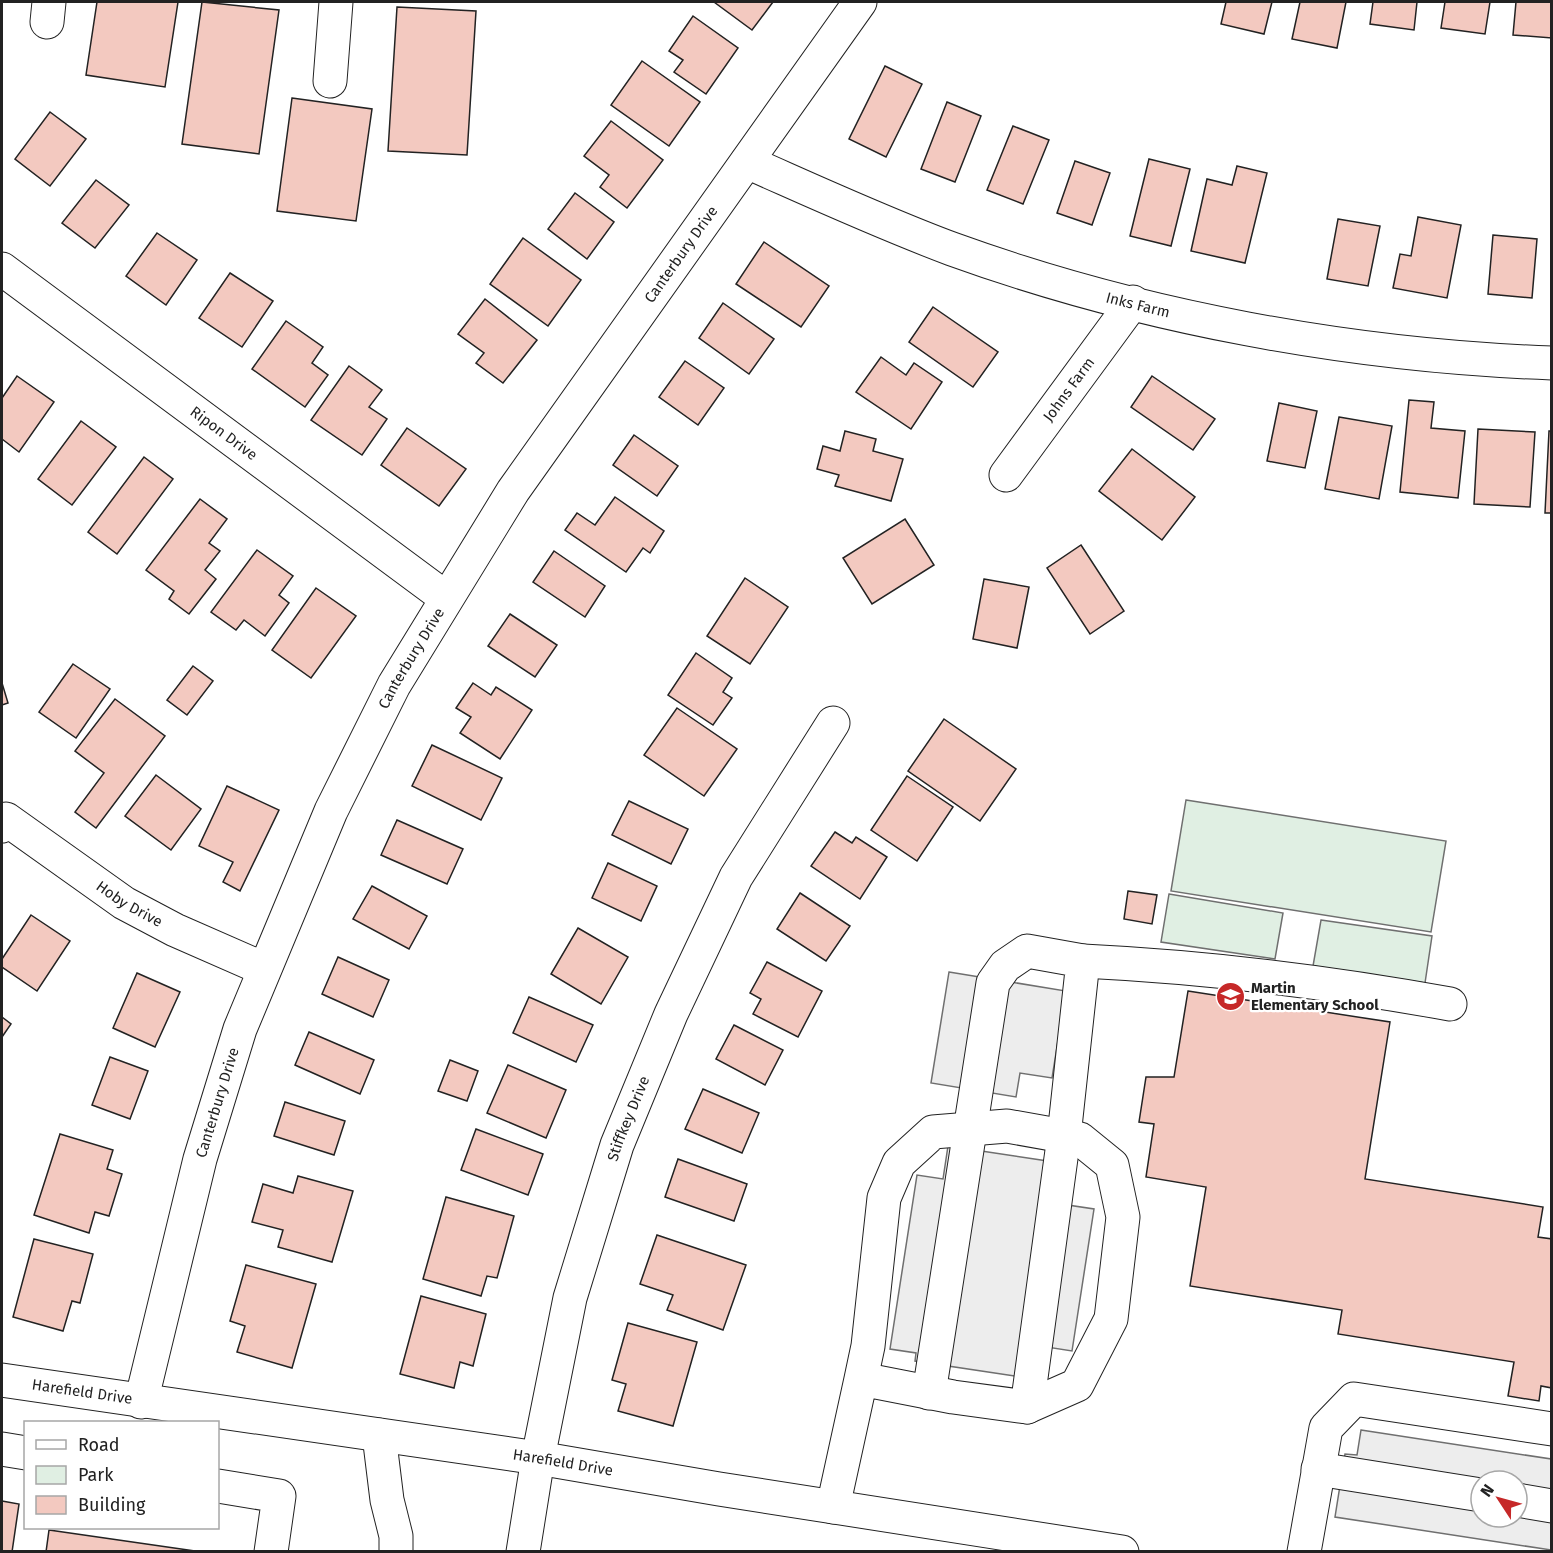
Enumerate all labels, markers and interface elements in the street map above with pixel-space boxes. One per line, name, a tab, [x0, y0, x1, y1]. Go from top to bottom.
street label: Canterbury Drive	[640, 202, 721, 306]
street label: Inks Farm	[1104, 288, 1172, 321]
street label: Johns Farm	[1039, 354, 1098, 425]
street label: Ripon Drive	[187, 403, 261, 464]
street label: Canterbury Drive	[375, 604, 448, 712]
street label: Hoby Drive	[93, 877, 166, 931]
place label: Martin Elementary School	[1251, 979, 1379, 1014]
school or university icon: Martin Elementary School	[1214, 981, 1246, 1013]
street label: Canterbury Drive	[192, 1045, 243, 1160]
street label: Stiffkey Drive	[604, 1073, 653, 1163]
street label: Harefield Drive	[31, 1375, 134, 1408]
legend	[24, 1421, 219, 1529]
text: Road	[78, 1434, 120, 1456]
street label: Harefield Drive	[512, 1445, 614, 1480]
text: Park	[78, 1464, 114, 1486]
north arrow	[1469, 1469, 1529, 1529]
text: N	[1476, 1481, 1498, 1500]
text: Building	[78, 1494, 146, 1516]

